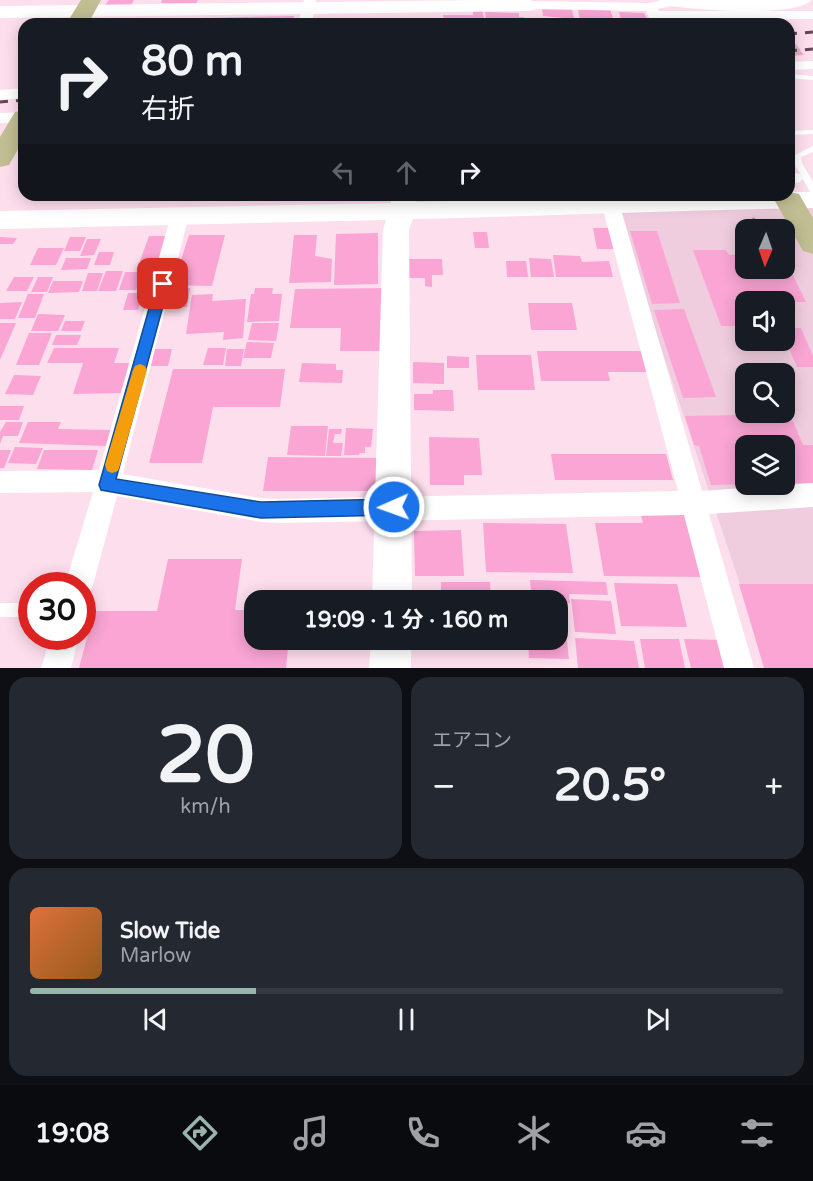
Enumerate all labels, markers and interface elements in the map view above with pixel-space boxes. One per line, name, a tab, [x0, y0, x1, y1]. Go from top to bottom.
text: 80 m	[141, 36, 243, 87]
icon: right	[42, 42, 120, 120]
text: 右折	[141, 93, 195, 126]
icon: left	[327, 156, 360, 189]
icon: ahead	[390, 156, 423, 189]
icon: right	[453, 156, 486, 189]
north arrow	[735, 219, 795, 279]
map controls	[735, 219, 795, 495]
pin	[137, 258, 188, 309]
icon: arrive	[146, 267, 179, 300]
button: sound	[735, 291, 795, 351]
button: search	[735, 363, 795, 423]
button: layers	[735, 435, 795, 495]
position arrow	[362, 475, 426, 539]
speed limit sign: 30	[18, 572, 96, 650]
text: 19:09 · 1 分 · 160 m	[304, 607, 508, 633]
text: 20	[157, 709, 254, 803]
text: エアコン	[432, 729, 512, 753]
text: 20.5°	[554, 759, 666, 813]
text: −	[432, 767, 456, 806]
text: +	[764, 767, 783, 806]
text: km/h	[180, 795, 231, 819]
text: Slow Tide	[120, 918, 220, 944]
text: Marlow	[120, 944, 191, 968]
icon: previous	[139, 1003, 172, 1036]
icon: pause	[390, 1003, 423, 1036]
icon: next	[641, 1003, 674, 1036]
icon: directions	[179, 1112, 221, 1154]
icon: music	[290, 1112, 332, 1154]
icon: phone	[402, 1112, 444, 1154]
icon: climate	[513, 1112, 555, 1154]
icon: car	[625, 1112, 667, 1154]
icon: filters	[736, 1112, 778, 1154]
text: 19:08	[35, 1117, 110, 1150]

